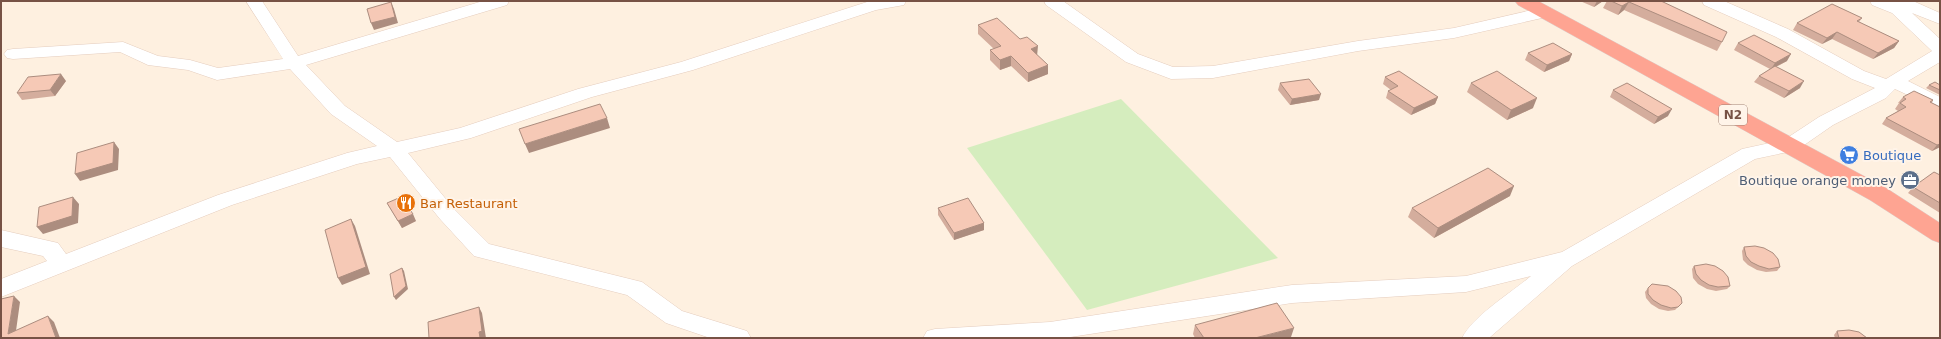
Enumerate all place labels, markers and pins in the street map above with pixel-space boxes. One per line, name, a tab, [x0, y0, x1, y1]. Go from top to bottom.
supermarket icon: Boutique	[1838, 144, 1860, 166]
place label: Boutique	[1863, 148, 1921, 163]
office icon: Boutique orange money	[1899, 169, 1921, 191]
place label: Boutique orange money	[1739, 173, 1896, 188]
restaurant icon: Bar Restaurant	[395, 192, 417, 214]
place label: Bar Restaurant	[420, 196, 518, 211]

